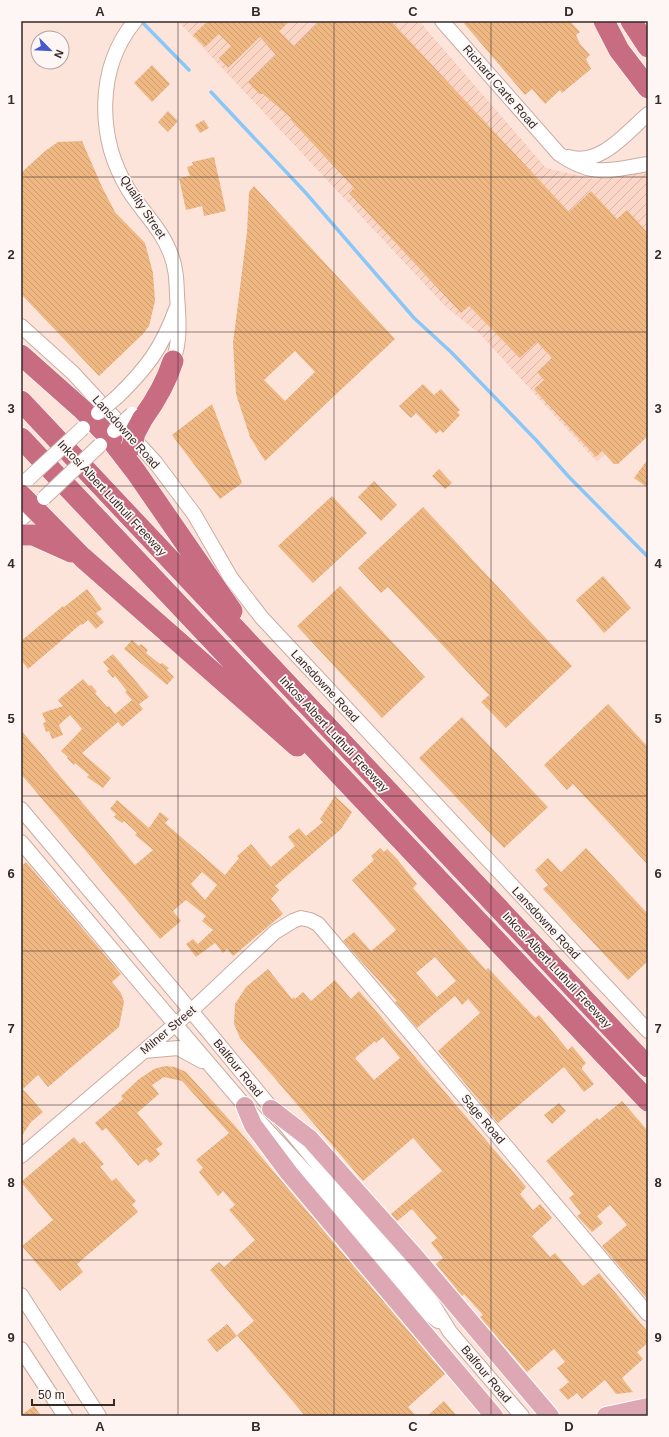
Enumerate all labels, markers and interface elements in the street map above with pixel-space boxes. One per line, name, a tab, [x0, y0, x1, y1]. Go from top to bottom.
text: A	[95, 4, 105, 19]
text: B	[251, 4, 261, 19]
text: C	[408, 4, 418, 19]
text: D	[564, 4, 574, 19]
north arrow	[30, 30, 70, 70]
street label: Richard Carte Road	[460, 42, 540, 132]
text: N	[52, 48, 66, 60]
text: 1	[7, 92, 15, 107]
text: 1	[654, 92, 662, 107]
street label: Quality Street	[117, 173, 169, 242]
text: 2	[7, 247, 15, 262]
text: 2	[654, 247, 662, 262]
street label: Lansdowne Road	[90, 393, 162, 471]
text: 3	[7, 401, 15, 416]
text: 3	[654, 401, 662, 416]
street label: Inkosi Albert Luthuli Freeway	[55, 437, 169, 559]
text: 4	[7, 556, 15, 571]
text: 4	[654, 556, 662, 571]
street label: Lansdowne Road	[288, 647, 362, 725]
street label: Inkosi Albert Luthuli Freeway	[277, 673, 391, 795]
text: 5	[7, 711, 15, 726]
text: 5	[654, 711, 662, 726]
text: 6	[7, 866, 15, 881]
text: 6	[654, 866, 662, 881]
street label: Lansdowne Road	[509, 884, 583, 962]
street label: Inkosi Albert Luthuli Freeway	[500, 909, 614, 1031]
street label: Milner Street	[137, 1002, 199, 1057]
text: 7	[7, 1021, 15, 1036]
text: 7	[654, 1021, 662, 1036]
street label: Balfour Road	[211, 1036, 265, 1100]
street label: Sage Road	[458, 1092, 508, 1146]
text: 8	[7, 1175, 15, 1190]
text: 8	[654, 1175, 662, 1190]
text: 9	[7, 1330, 15, 1345]
text: 9	[654, 1330, 662, 1345]
street label: Balfour Road	[458, 1343, 514, 1405]
scale bar	[32, 1381, 114, 1407]
text: 50 m	[38, 1388, 65, 1402]
text: A	[95, 1419, 105, 1434]
text: B	[251, 1419, 261, 1434]
text: C	[408, 1419, 418, 1434]
text: D	[564, 1419, 574, 1434]

